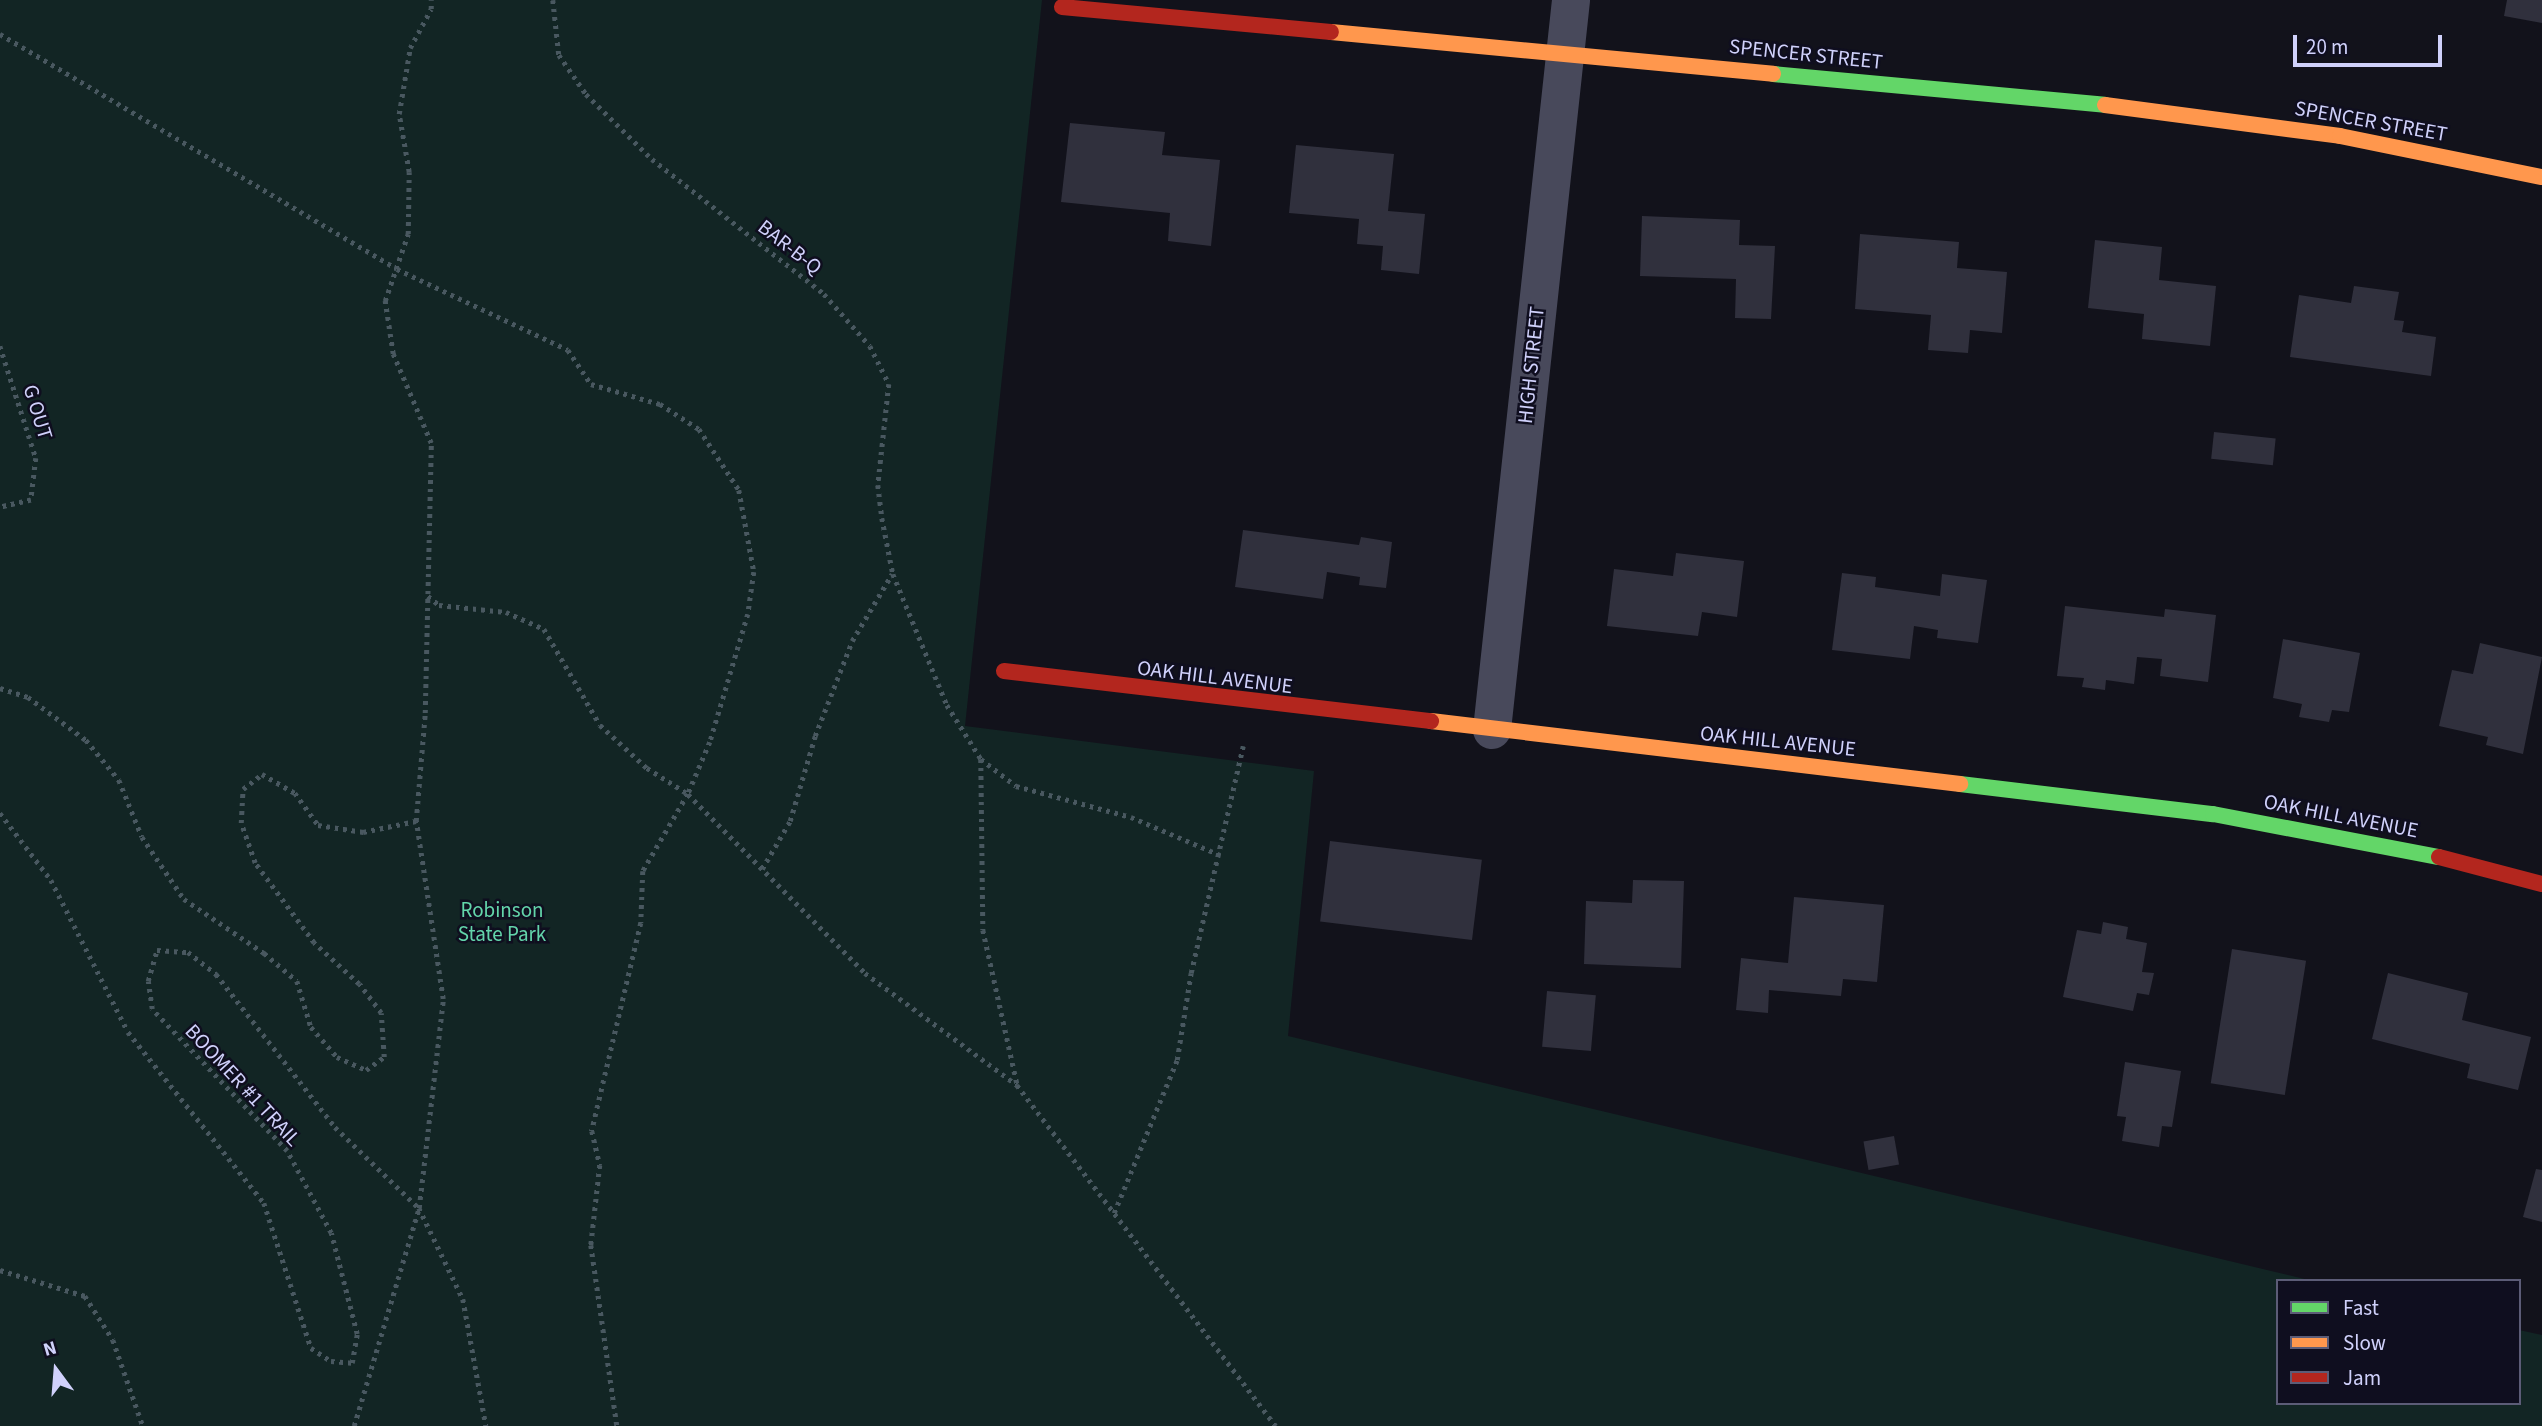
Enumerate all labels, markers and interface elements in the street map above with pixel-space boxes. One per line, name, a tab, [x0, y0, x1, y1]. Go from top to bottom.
scale bar	[2297, 21, 2446, 65]
text: 20 m	[2306, 32, 2348, 62]
street label: SPENCER STREET	[1728, 33, 1884, 75]
street label: SPENCER STREET	[2293, 95, 2449, 147]
street label: BAR-B-Q	[753, 214, 827, 280]
street label: HIGH STREET	[1512, 305, 1550, 425]
street label: G OUT	[18, 382, 58, 442]
street label: OAK HILL AVENUE	[1136, 655, 1294, 699]
street label: OAK HILL AVENUE	[1699, 720, 1857, 762]
street label: OAK HILL AVENUE	[2262, 789, 2420, 843]
park label: Robinson State Park	[458, 897, 546, 947]
street label: BOOMER #1 TRAIL	[180, 1019, 306, 1151]
legend	[2276, 1279, 2521, 1405]
text: Fast	[2343, 1293, 2379, 1323]
text: Slow	[2343, 1328, 2386, 1358]
north arrow	[21, 1335, 91, 1405]
text: N	[40, 1335, 60, 1364]
text: Jam	[2343, 1363, 2381, 1393]

